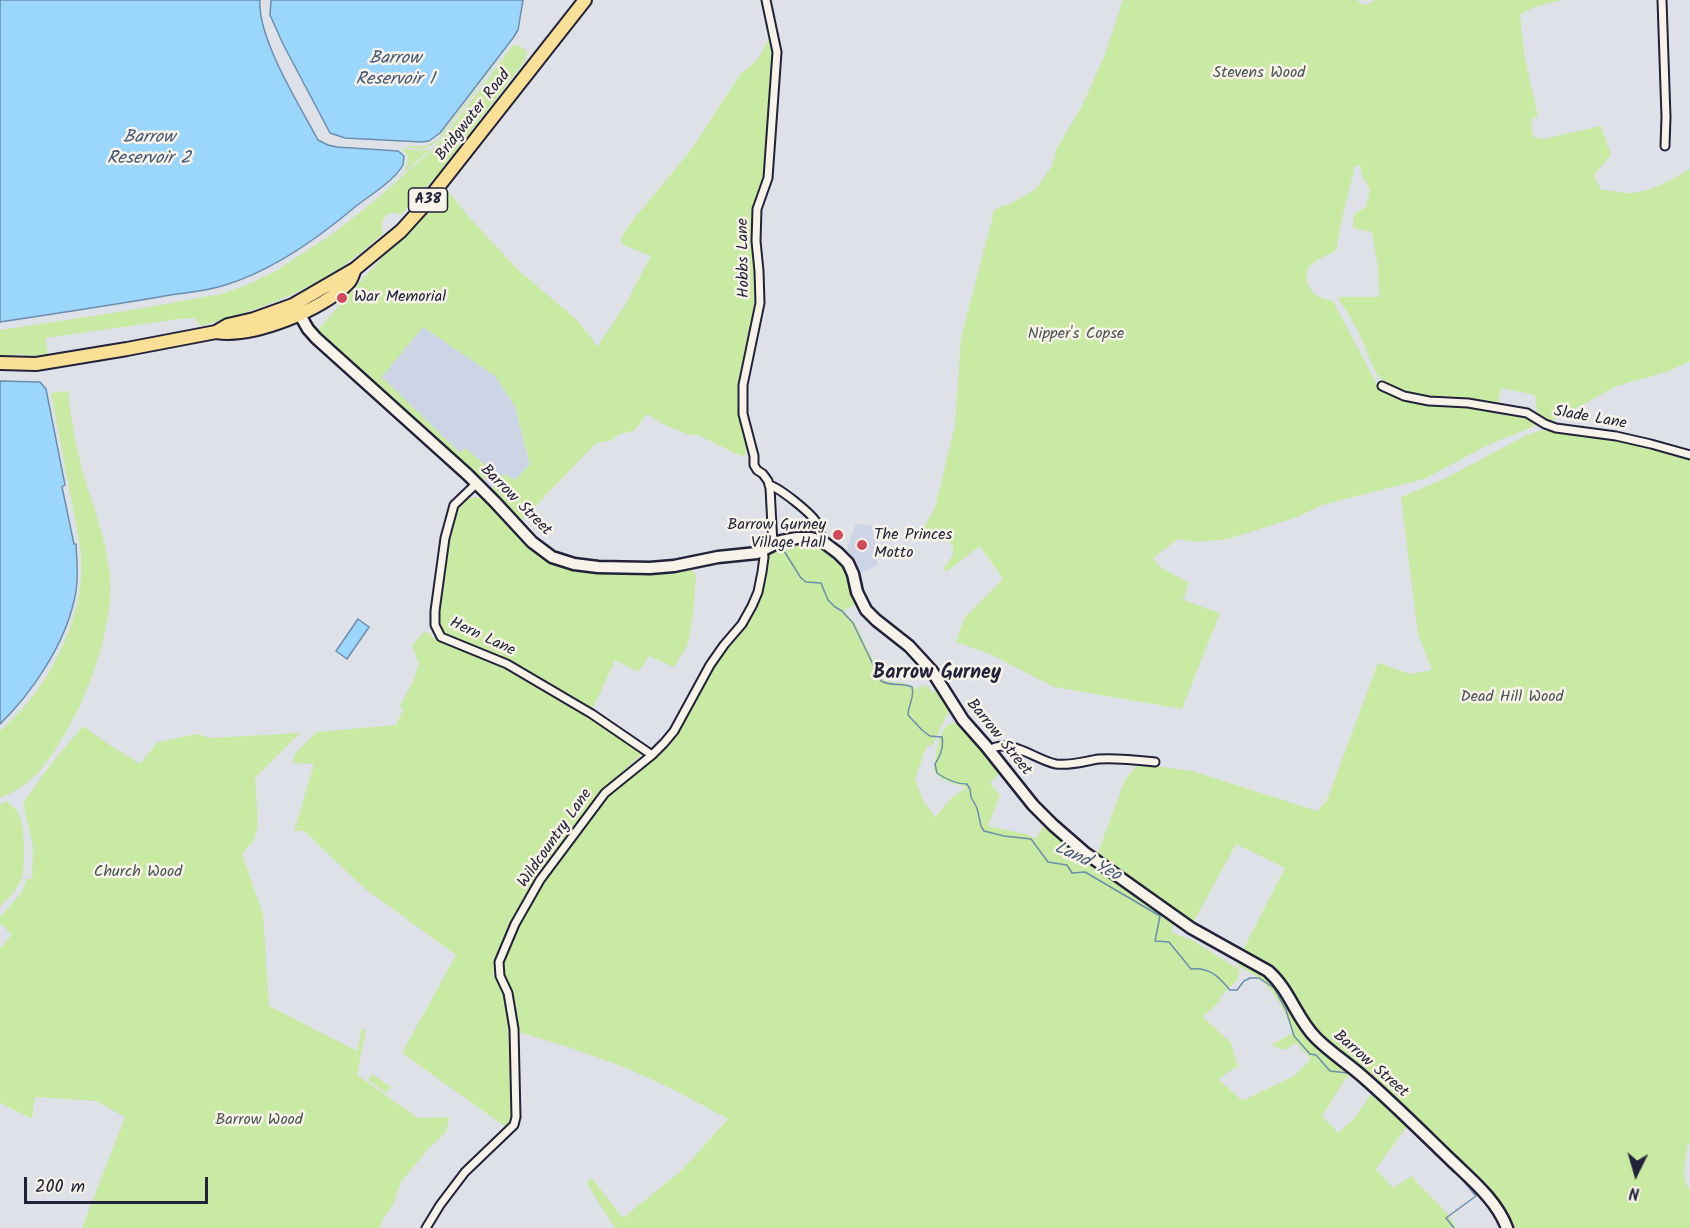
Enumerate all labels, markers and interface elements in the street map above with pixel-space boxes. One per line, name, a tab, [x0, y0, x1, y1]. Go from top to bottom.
water label: Barrow Reservoir 1	[355, 49, 435, 92]
park label: Stevens Wood	[1213, 64, 1305, 84]
street label: Bridgwater Road	[432, 67, 516, 165]
water label: Barrow Reservoir 2	[107, 128, 191, 170]
road number: A38	[408, 188, 448, 212]
street label: Hobbs Lane	[735, 218, 755, 298]
place label: War Memorial	[354, 288, 446, 308]
marker: War Memorial	[335, 291, 349, 305]
park label: Nipper's Copse	[1028, 325, 1124, 345]
street label: Slade Lane	[1552, 403, 1628, 435]
street label: Barrow Street	[475, 461, 555, 541]
place label: Barrow Gurney Village Hall	[727, 516, 826, 554]
place label: The Princes Motto	[874, 526, 952, 564]
marker: Barrow Gurney Village Hall	[831, 528, 845, 542]
marker: The Princes Motto	[855, 538, 869, 552]
street label: Hern Lane	[446, 614, 518, 662]
district label: Barrow Gurney	[873, 663, 1001, 687]
park label: Dead Hill Wood	[1460, 688, 1564, 708]
street label: Barrow Street	[961, 696, 1035, 780]
street label: Wildcountry Lane	[515, 786, 597, 892]
water label: Land Yeo	[1050, 838, 1124, 888]
park label: Church Wood	[94, 863, 182, 883]
street label: Barrow Street	[1328, 1027, 1412, 1103]
park label: Barrow Wood	[215, 1111, 303, 1131]
north arrow	[1606, 1144, 1666, 1204]
scale bar	[27, 1165, 212, 1203]
text: 200 m	[35, 1173, 85, 1202]
text: N	[1628, 1180, 1641, 1205]

